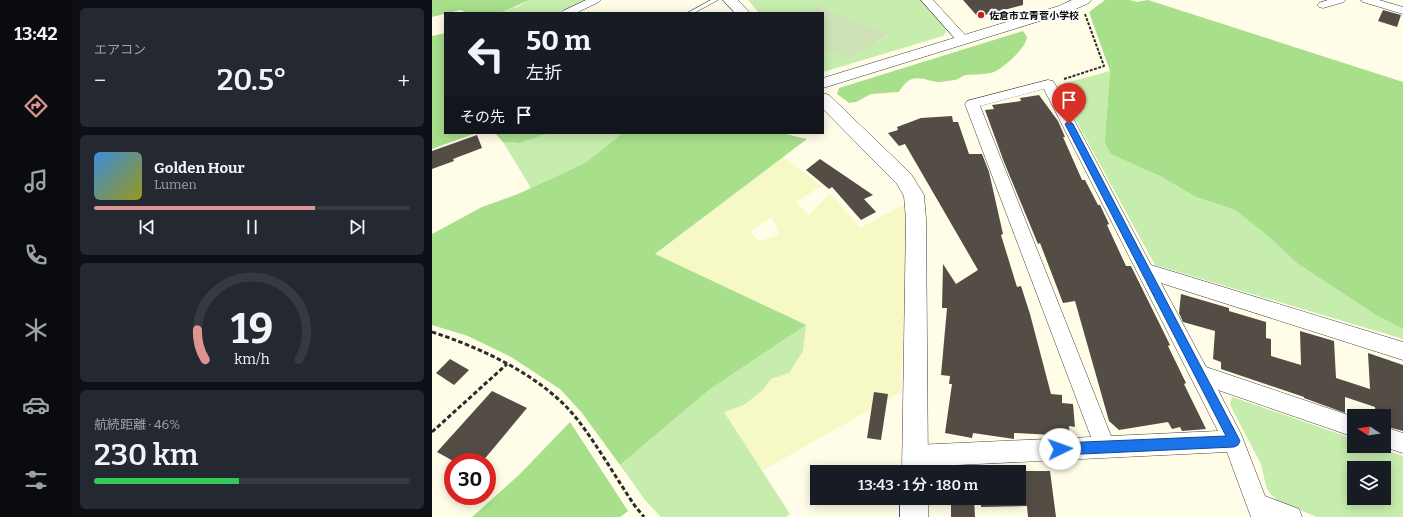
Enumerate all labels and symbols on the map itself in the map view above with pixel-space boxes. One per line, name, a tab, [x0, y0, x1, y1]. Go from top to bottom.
marker: 佐倉市立青菅小学校	[976, 10, 986, 20]
place label: 佐倉市立青菅小学校	[989, 10, 1079, 22]
pin	[1052, 83, 1086, 124]
north arrow	[1347, 409, 1391, 453]
position arrow	[1039, 428, 1081, 470]
speed limit sign: 30	[444, 453, 496, 505]

